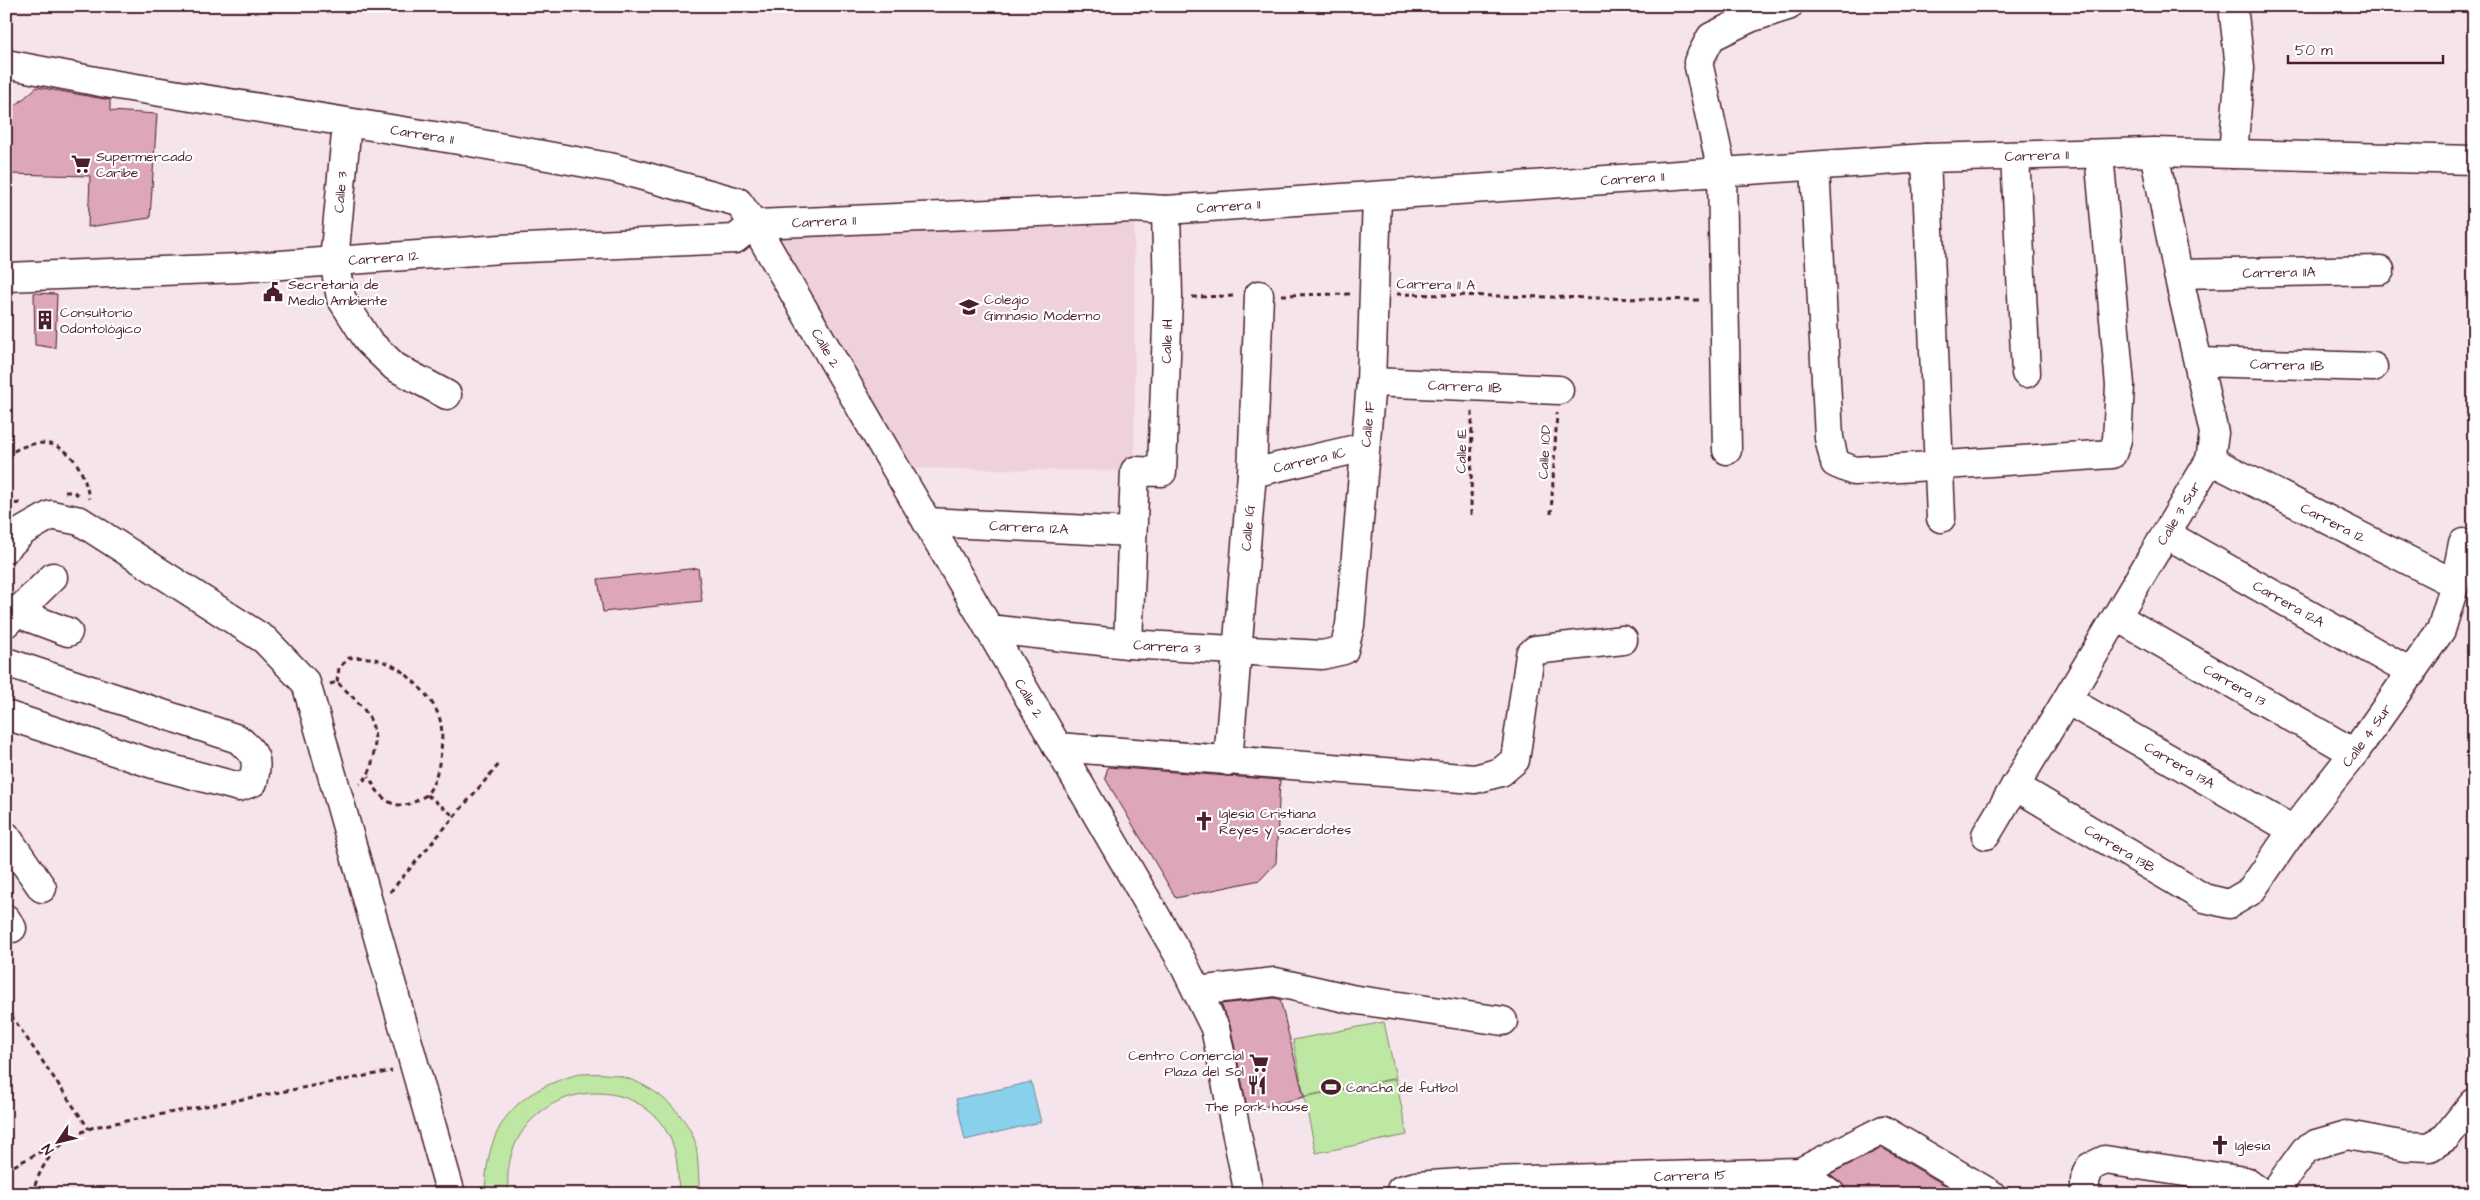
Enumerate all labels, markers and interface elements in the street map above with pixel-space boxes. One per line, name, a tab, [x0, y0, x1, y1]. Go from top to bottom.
scale bar	[2288, 32, 2442, 64]
text: 50 m	[2295, 40, 2333, 61]
street label: Carrera 11	[389, 120, 455, 150]
street label: Carrera 11	[2004, 145, 2069, 167]
place label: Supermercado Caribe	[96, 147, 193, 183]
supermarket icon: Supermercado Caribe	[70, 153, 92, 175]
street label: Carrera 11	[1600, 167, 1665, 191]
street label: Calle 3	[329, 170, 353, 214]
street label: Carrera 11	[1196, 195, 1261, 219]
street label: Carrera 11	[792, 211, 857, 233]
street label: Carrera 12	[348, 246, 419, 271]
street label: Carrera 11A	[2242, 262, 2316, 284]
street label: Carrera 11 A	[1396, 274, 1476, 296]
place label: Secretaría de Medio Ambiente	[288, 275, 388, 311]
public building icon: Secretaría de Medio Ambiente	[262, 281, 284, 303]
place label: Colegio Gimnasio Moderno	[984, 290, 1100, 326]
school or university icon: Colegio Gimnasio Moderno	[958, 296, 980, 318]
place label: Consultorio Odontológico	[60, 303, 141, 339]
building icon: Consultorio Odontológico	[34, 309, 56, 331]
street label: Calle 1H	[1157, 318, 1178, 364]
street label: Calle 2	[806, 325, 844, 372]
street label: Carrera 11B	[2250, 354, 2324, 377]
street label: Carrera 11B	[1427, 375, 1502, 399]
street label: Calle 1F	[1356, 400, 1380, 448]
street label: Calle 10D	[1534, 424, 1556, 480]
street label: Calle 1E	[1452, 428, 1472, 474]
street label: Carrera 11C	[1271, 443, 1348, 479]
street label: Calle 3 Sur	[2152, 478, 2206, 549]
street label: Carrera 12	[2297, 498, 2369, 548]
street label: Calle 1G	[1237, 504, 1260, 552]
street label: Carrera 12A	[989, 516, 1069, 540]
street label: Carrera 12A	[2249, 576, 2328, 632]
street label: Carrera 3	[1133, 635, 1201, 659]
street label: Carrera 13	[2199, 660, 2270, 712]
street label: Calle 2	[1009, 675, 1048, 722]
street label: Calle 4 Sur	[2338, 700, 2397, 772]
street label: Carrera 13A	[2140, 737, 2218, 794]
place label: Iglesia Cristiana Reyes y sacerdotes	[1219, 804, 1351, 840]
church icon: Iglesia Cristiana Reyes y sacerdotes	[1193, 810, 1215, 832]
street label: Carrera 13B	[2080, 820, 2159, 878]
place label: Centro Comercial Plaza del Sol	[1128, 1046, 1244, 1082]
supermarket icon: Centro Comercial Plaza del Sol	[1248, 1052, 1270, 1074]
restaurant icon: The pork house	[1246, 1074, 1268, 1096]
sports icon: Cancha de futbol	[1320, 1076, 1342, 1098]
place label: Cancha de futbol	[1346, 1078, 1458, 1098]
place label: The pork house	[1206, 1097, 1309, 1117]
north arrow	[32, 1118, 82, 1168]
church icon: Iglesia	[2209, 1134, 2231, 1156]
place label: Iglesia	[2235, 1136, 2270, 1156]
text: N	[37, 1139, 59, 1158]
street label: Carrera 15	[1654, 1165, 1727, 1187]

